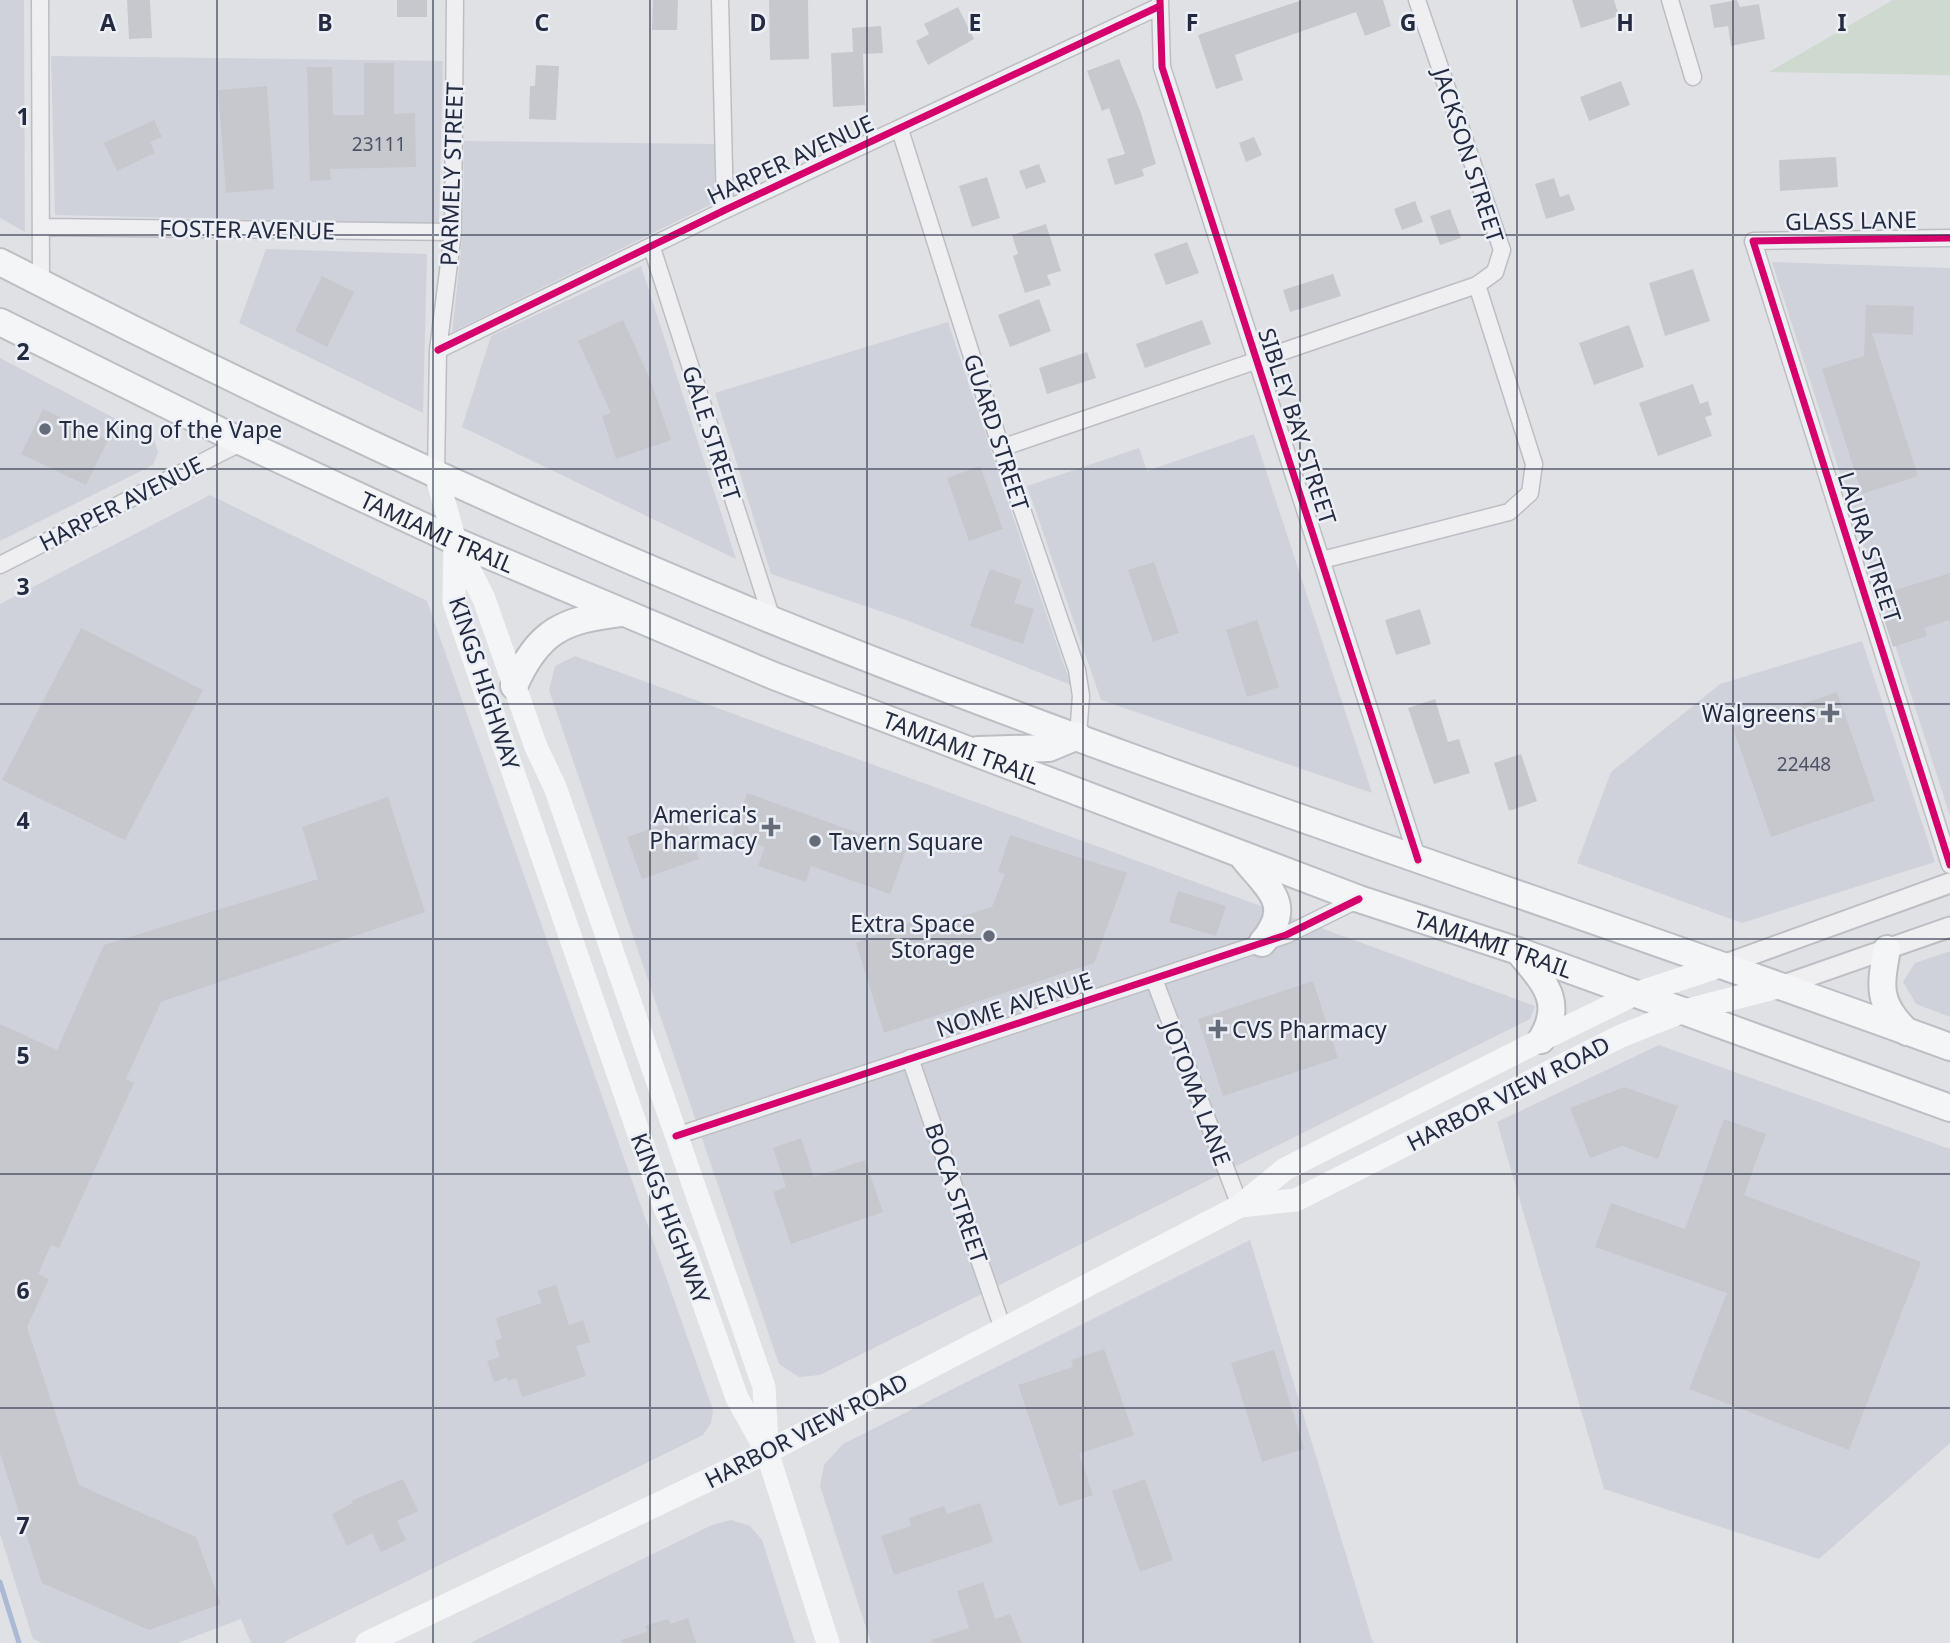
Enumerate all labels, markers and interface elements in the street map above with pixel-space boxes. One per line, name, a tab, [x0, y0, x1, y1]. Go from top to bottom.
text: A	[100, 6, 116, 38]
text: B	[317, 6, 333, 38]
text: C	[535, 6, 550, 38]
text: D	[750, 6, 766, 38]
text: E	[969, 6, 981, 38]
text: F	[1186, 6, 1198, 38]
text: G	[1400, 6, 1416, 38]
text: H	[1616, 6, 1634, 38]
text: I	[1838, 6, 1847, 38]
street label: JACKSON STREET	[1425, 62, 1512, 246]
street label: PARMELY STREET	[432, 81, 470, 266]
text: 1	[16, 100, 30, 132]
street label: HARPER AVENUE	[701, 106, 879, 212]
house number: 23111	[352, 131, 406, 157]
street label: GLASS LANE	[1785, 203, 1917, 237]
street label: FOSTER AVENUE	[159, 211, 335, 247]
street label: SIBLEY BAY STREET	[1251, 324, 1345, 528]
text: 2	[16, 335, 30, 367]
street label: GUARD STREET	[957, 349, 1037, 515]
street label: GALE STREET	[675, 361, 749, 505]
place label: The King of the Vape	[59, 413, 282, 445]
marker: The King of the Vape	[37, 421, 53, 437]
street label: HARPER AVENUE	[33, 448, 209, 558]
street label: LAURA STREET	[1831, 468, 1909, 627]
street label: TAMIAMI TRAIL	[355, 483, 519, 580]
text: 3	[16, 570, 30, 602]
street label: KINGS HIGHWAY	[442, 592, 528, 775]
place label: Walgreens	[1702, 697, 1816, 729]
street label: TAMIAMI TRAIL	[878, 703, 1045, 792]
marker: Walgreens	[1822, 705, 1838, 721]
house number: 22448	[1777, 751, 1831, 777]
place label: America's Pharmacy	[649, 798, 757, 856]
text: 4	[16, 804, 30, 836]
marker: America's Pharmacy	[763, 819, 779, 835]
place label: Tavern Square	[829, 825, 983, 857]
marker: Tavern Square	[807, 833, 823, 849]
street label: TAMIAMI TRAIL	[1410, 902, 1577, 986]
place label: Extra Space Storage	[850, 907, 975, 965]
marker: Extra Space Storage	[981, 928, 997, 944]
street label: NOME AVENUE	[932, 964, 1096, 1044]
place label: CVS Pharmacy	[1232, 1013, 1387, 1045]
street label: JOTOMA LANE	[1154, 1014, 1239, 1170]
marker: CVS Pharmacy	[1210, 1021, 1226, 1037]
street label: HARBOR VIEW ROAD	[1401, 1028, 1615, 1158]
text: 5	[16, 1039, 30, 1071]
street label: BOCA STREET	[918, 1119, 996, 1268]
street label: KINGS HIGHWAY	[624, 1128, 719, 1309]
text: 6	[16, 1274, 30, 1306]
street label: HARBOR VIEW ROAD	[699, 1365, 913, 1495]
text: 7	[16, 1509, 30, 1541]

